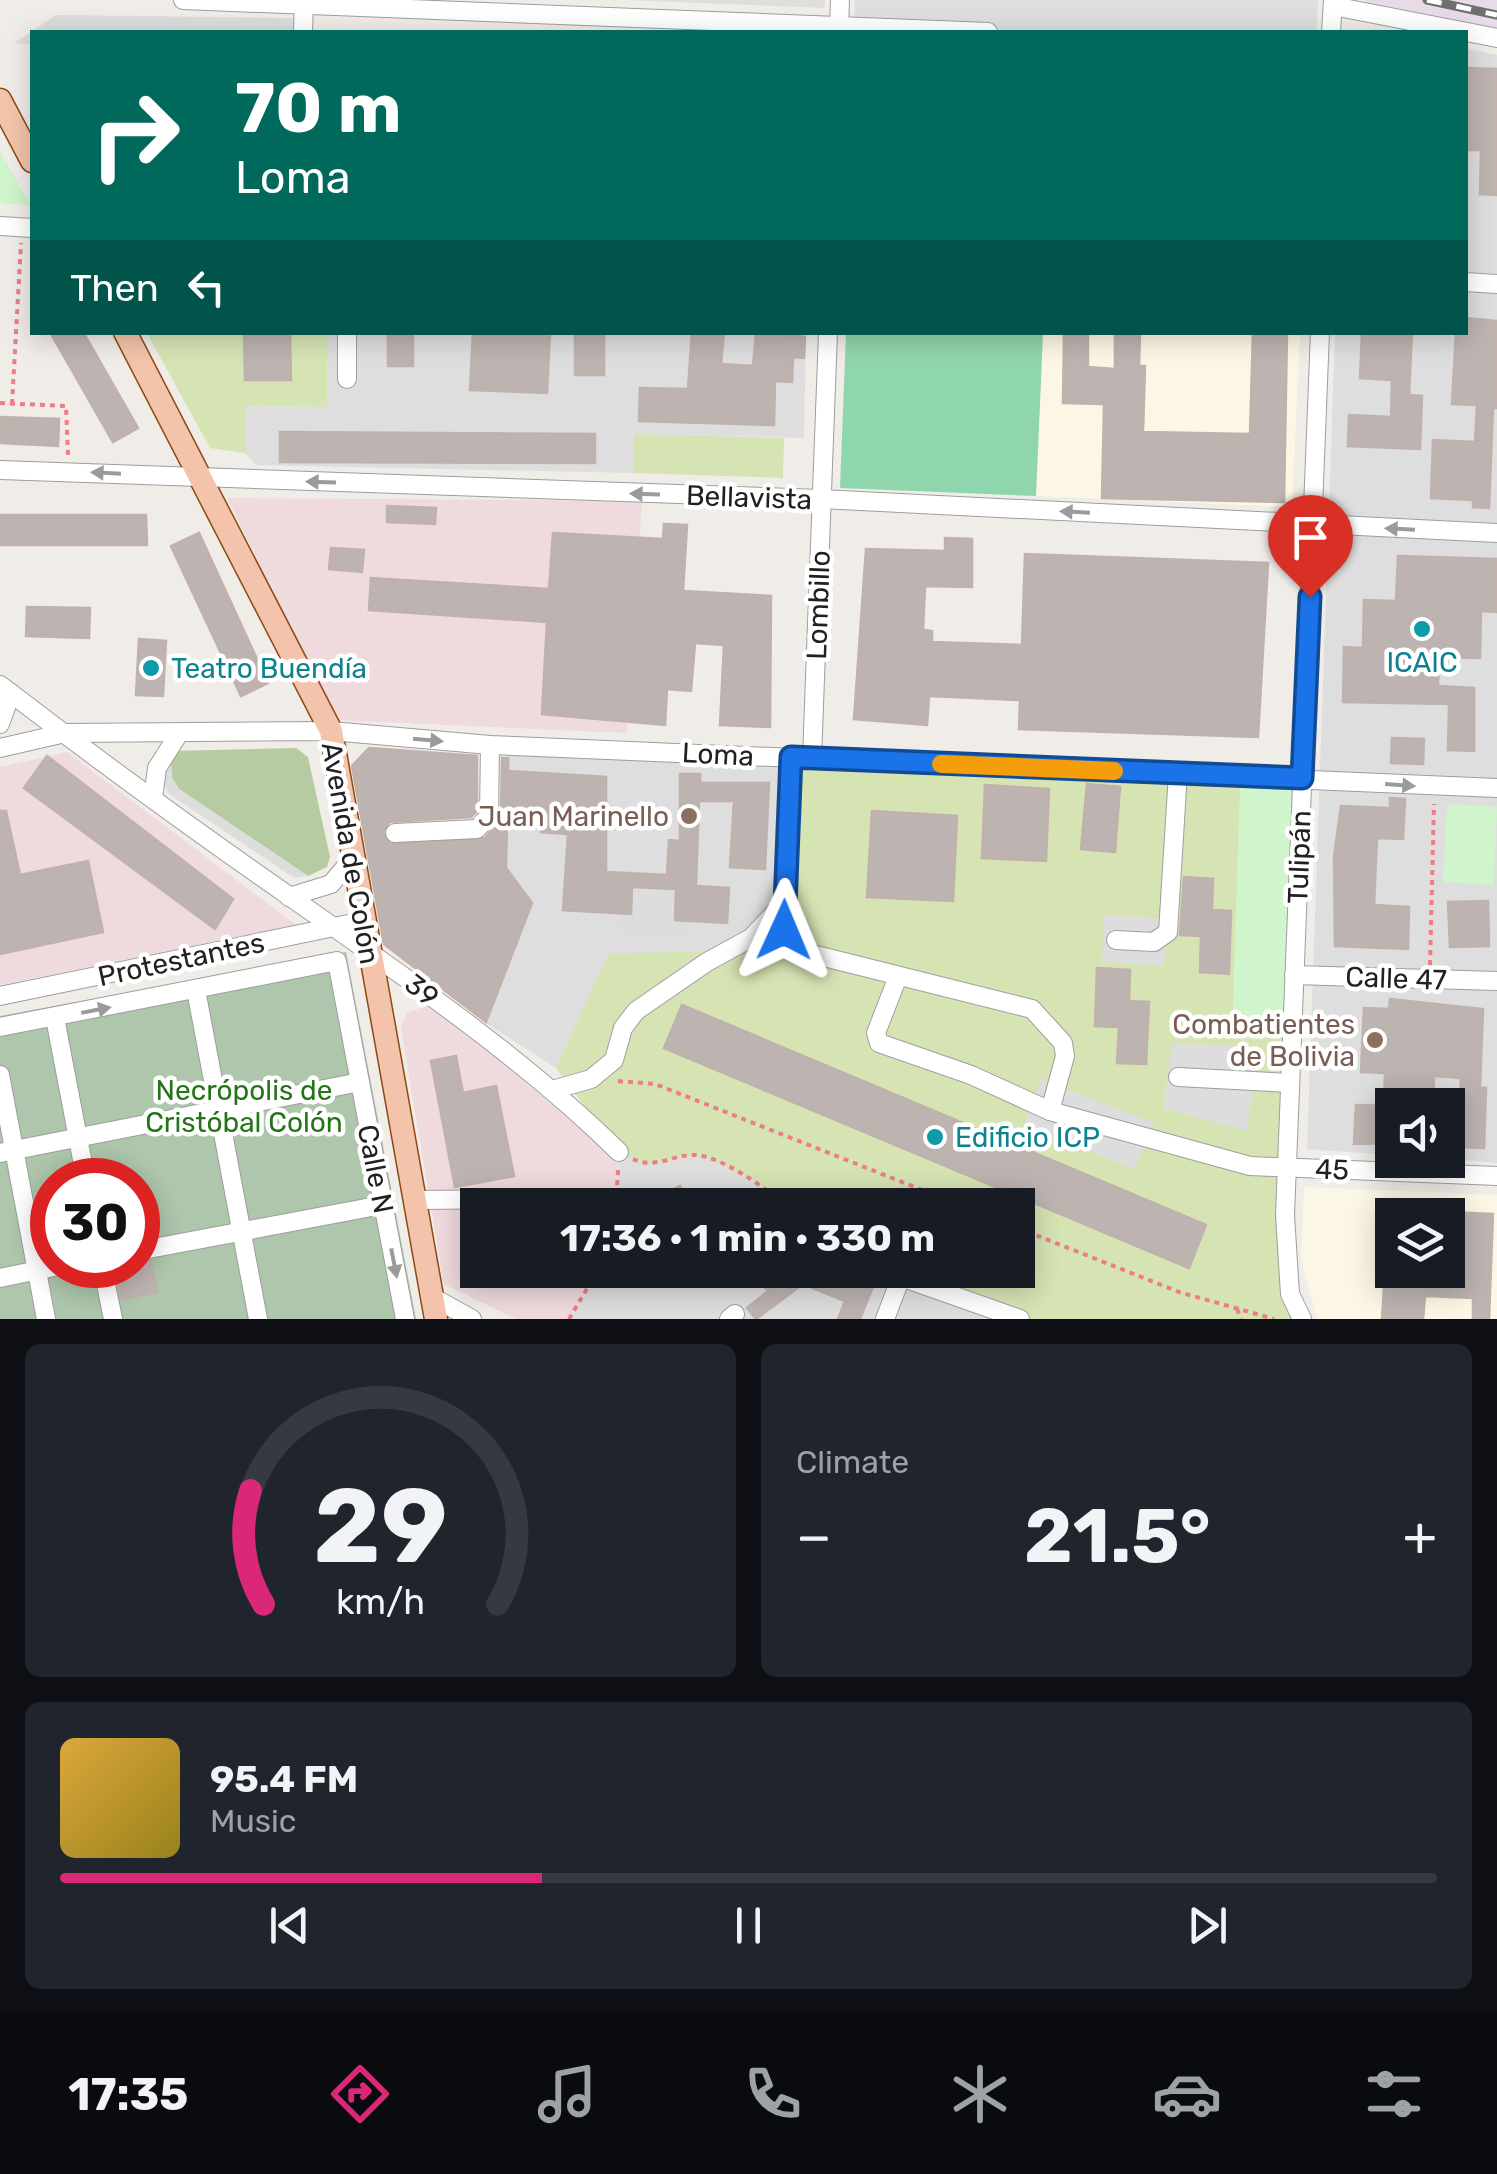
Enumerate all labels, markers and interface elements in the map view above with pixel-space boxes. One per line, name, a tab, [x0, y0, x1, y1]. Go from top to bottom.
text: 70 m	[235, 67, 402, 150]
icon: right	[70, 70, 200, 200]
text: Loma	[235, 151, 351, 204]
icon: left	[179, 260, 234, 315]
text: Then	[70, 265, 159, 311]
one-way arrow	[89, 465, 121, 481]
one-way arrow	[304, 474, 336, 490]
street label: Bellavista	[685, 479, 813, 516]
one-way arrow	[629, 486, 661, 502]
pin	[1268, 495, 1353, 598]
one-way arrow	[1059, 504, 1090, 520]
icon: arrive	[1283, 510, 1338, 565]
one-way arrow	[1383, 520, 1415, 536]
street label: Lombillo	[800, 550, 837, 660]
marker: ICAIC	[1411, 618, 1433, 640]
place label: ICAIC	[1386, 646, 1458, 679]
place label: Teatro Buendía	[171, 652, 367, 685]
marker: Teatro Buendía	[140, 657, 162, 679]
one-way arrow	[413, 732, 445, 748]
street label: Loma	[681, 736, 755, 773]
street label: Avenida de Colón	[315, 739, 386, 967]
one-way arrow	[1384, 777, 1416, 793]
place label: Juan Marinello	[478, 800, 669, 833]
marker: Juan Marinello	[678, 805, 700, 827]
street label: Tulipán	[1281, 810, 1318, 904]
position arrow	[732, 878, 836, 982]
street label: Protestantes	[95, 926, 267, 993]
street label: Calle 47	[1345, 960, 1447, 997]
street label: 39	[398, 967, 445, 1014]
one-way arrow	[81, 1001, 112, 1017]
place label: Combatientes de Bolivia	[1172, 1008, 1355, 1073]
marker: Combatientes de Bolivia	[1364, 1029, 1386, 1051]
park label: Necrópolis de Cristóbal Colón	[145, 1074, 343, 1139]
map controls	[1375, 1088, 1465, 1288]
button: sound	[1375, 1088, 1465, 1178]
place label: Edificio ICP	[955, 1121, 1100, 1154]
street label: Calle N	[351, 1122, 400, 1216]
marker: Edificio ICP	[924, 1126, 946, 1148]
street label: 45	[1314, 1152, 1350, 1187]
speed limit sign: 30	[30, 1158, 160, 1288]
button: layers	[1375, 1198, 1465, 1288]
text: 17:36 · 1 min · 330 m	[560, 1215, 935, 1261]
one-way arrow	[386, 1248, 402, 1279]
text: Climate	[796, 1443, 909, 1481]
text: 29	[313, 1465, 448, 1588]
text: 21.5°	[1024, 1492, 1211, 1581]
text: −	[796, 1504, 832, 1569]
text: +	[1403, 1504, 1437, 1569]
text: km/h	[336, 1581, 425, 1623]
text: 95.4 FM	[210, 1756, 358, 1802]
text: Music	[210, 1802, 296, 1840]
icon: previous	[262, 1898, 317, 1953]
icon: pause	[721, 1898, 776, 1953]
icon: next	[1180, 1898, 1235, 1953]
icon: directions	[325, 2059, 395, 2129]
icon: music	[532, 2059, 602, 2129]
icon: phone	[738, 2059, 808, 2129]
icon: climate	[945, 2059, 1015, 2129]
icon: car	[1152, 2059, 1222, 2129]
icon: filters	[1359, 2059, 1429, 2129]
text: 17:35	[68, 2068, 188, 2121]

